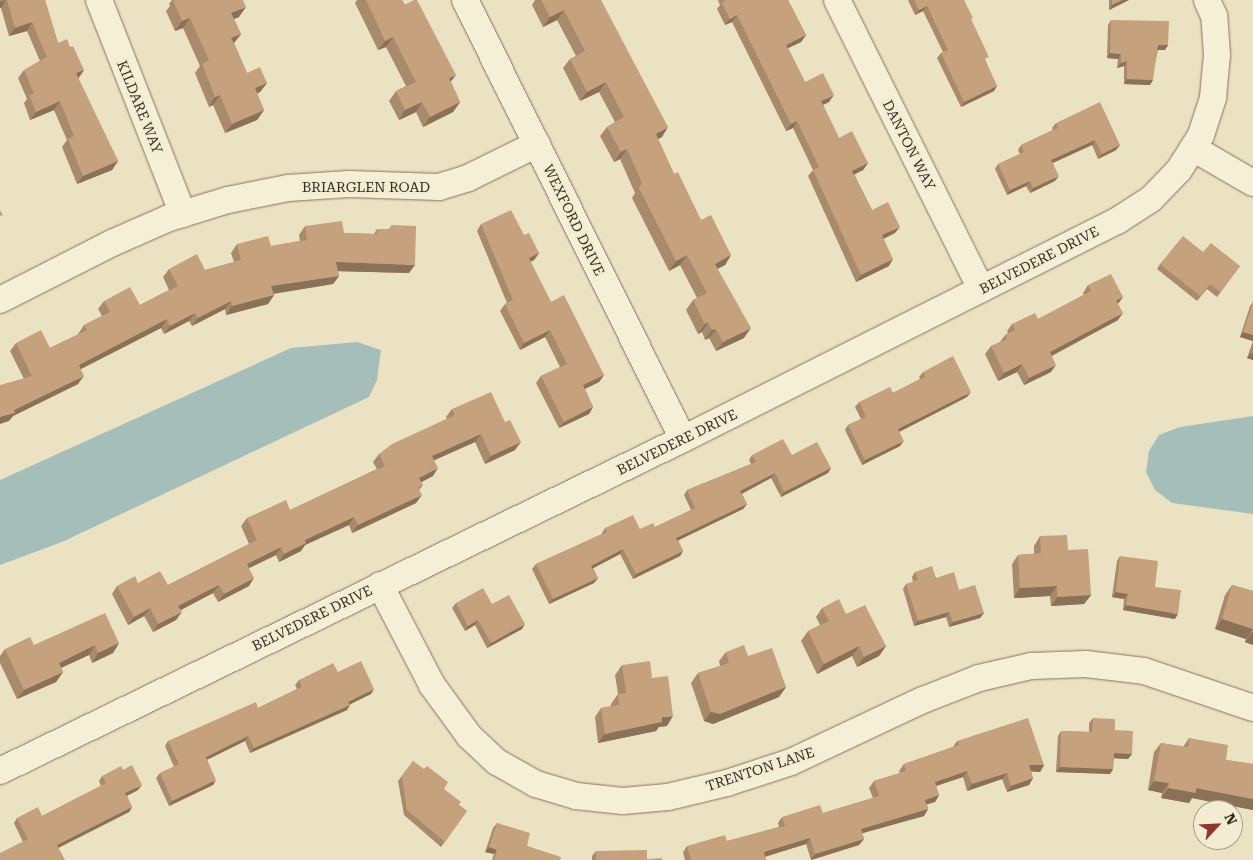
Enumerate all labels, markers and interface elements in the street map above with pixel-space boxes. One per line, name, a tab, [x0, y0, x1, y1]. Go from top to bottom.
street label: KILDARE WAY	[114, 58, 166, 156]
street label: DANTON WAY	[879, 97, 939, 193]
street label: WEXFORD DRIVE	[540, 162, 608, 278]
street label: BRIARGLEN ROAD	[302, 179, 430, 195]
street label: BELVEDERE DRIVE	[976, 223, 1102, 297]
street label: BELVEDERE DRIVE	[614, 406, 740, 478]
street label: BELVEDERE DRIVE	[249, 582, 375, 654]
street label: TRENTON LANE	[704, 744, 816, 794]
north arrow	[1193, 800, 1243, 850]
text: N	[1221, 811, 1240, 827]

